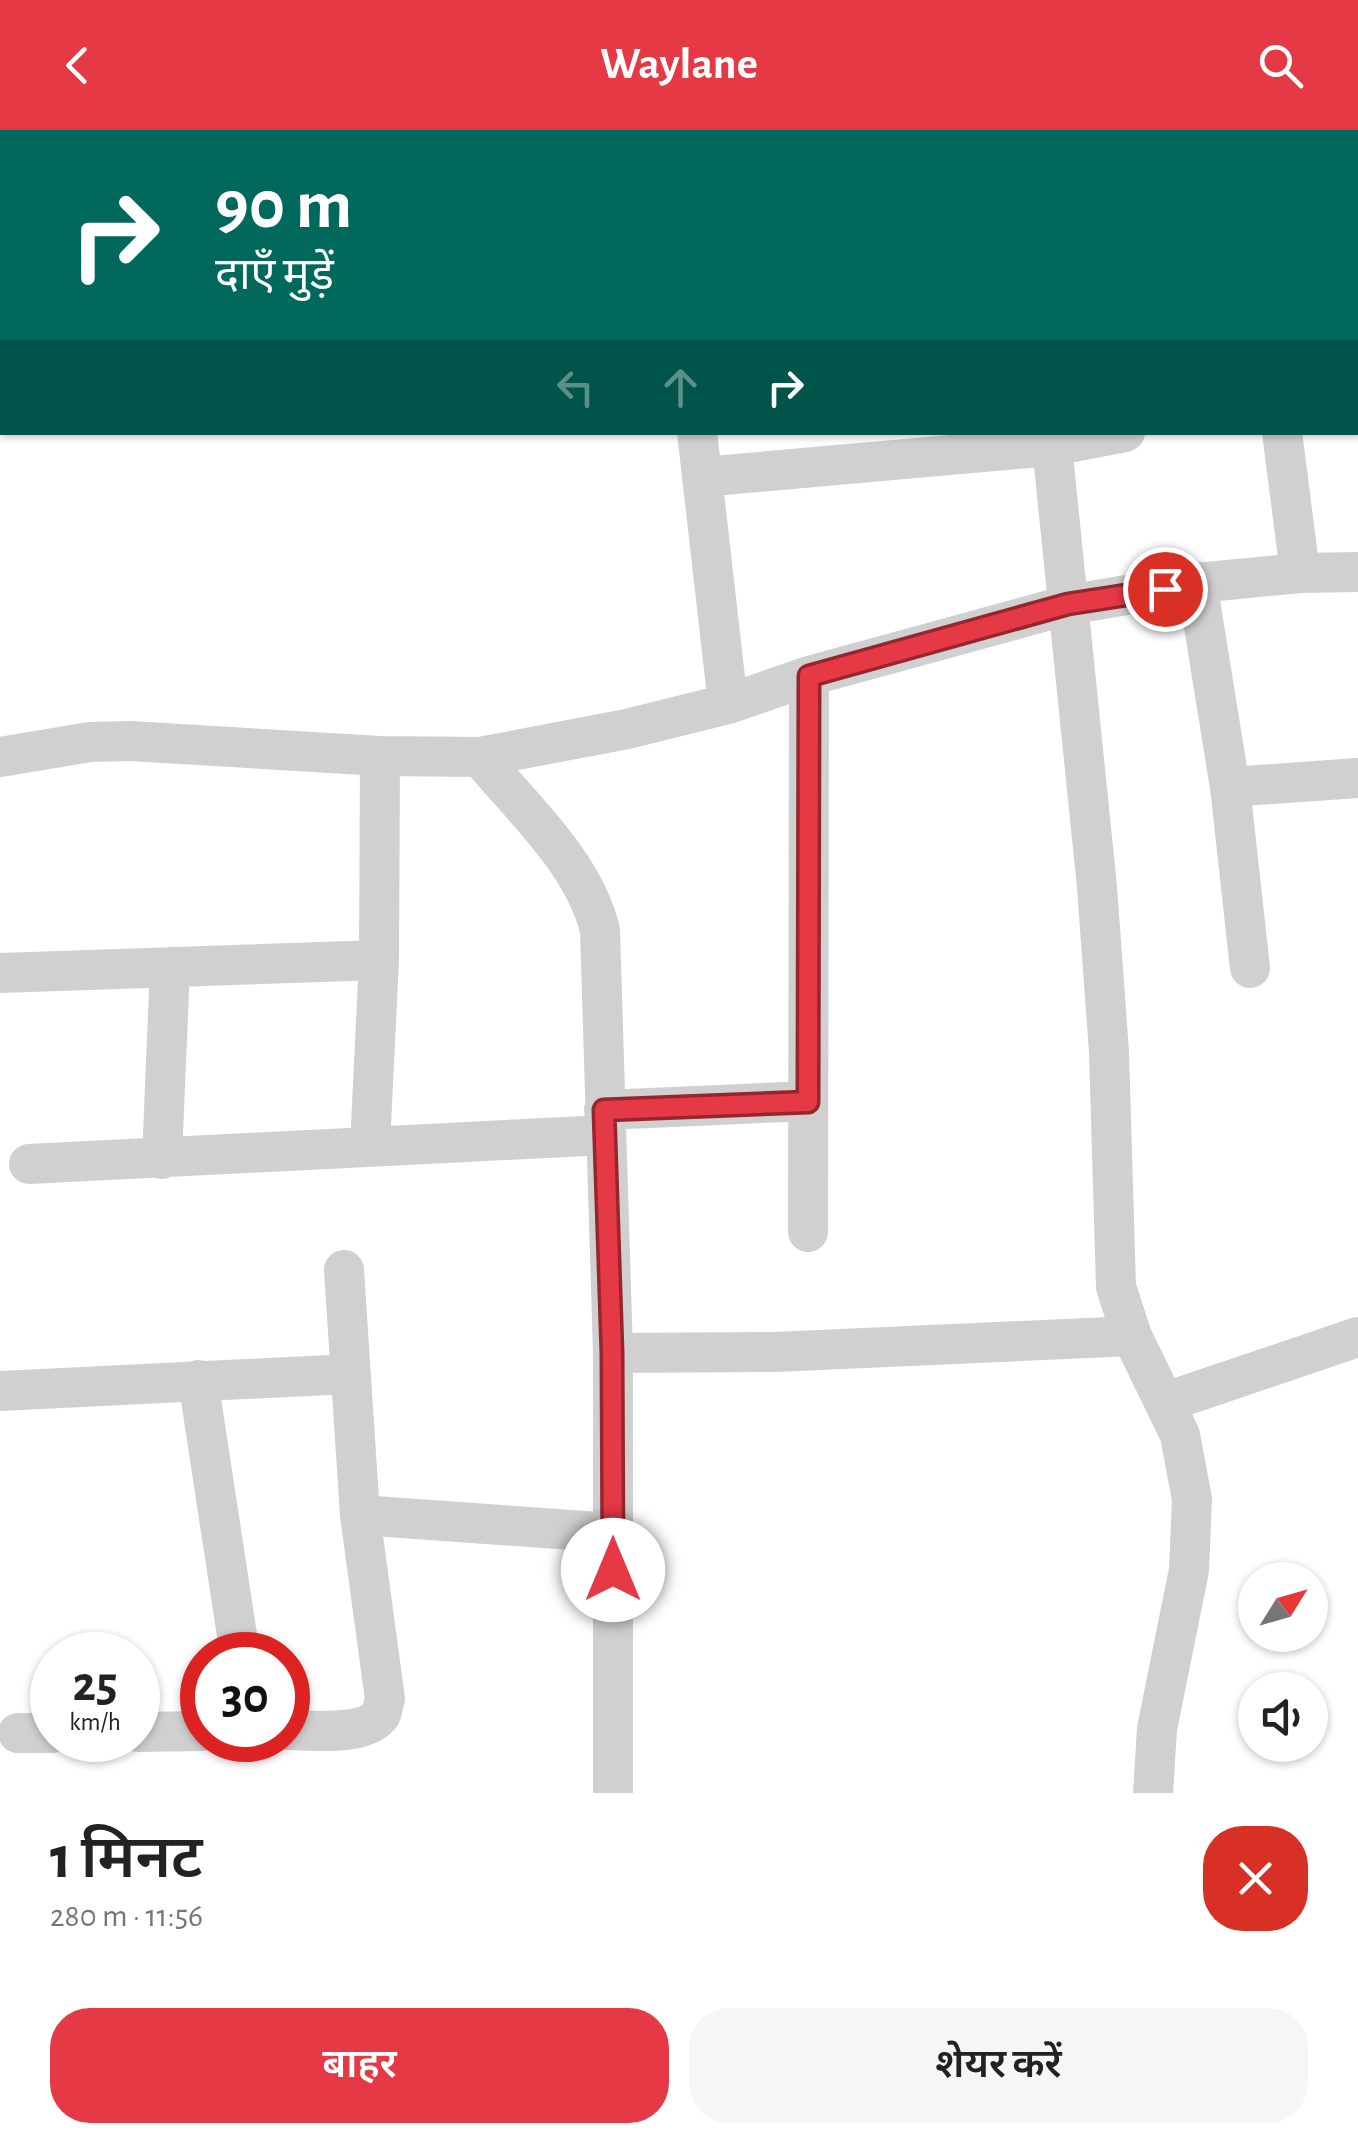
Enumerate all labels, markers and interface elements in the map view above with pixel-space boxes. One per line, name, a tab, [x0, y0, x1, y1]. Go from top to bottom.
icon: back	[50, 38, 105, 93]
icon: search	[1253, 38, 1308, 93]
text: Waylane	[600, 42, 758, 87]
icon: right	[50, 170, 180, 300]
text: 90 m	[215, 171, 352, 241]
text: दाएँ मुड़ें	[215, 253, 334, 298]
icon: left	[548, 360, 603, 415]
icon: ahead	[653, 360, 708, 415]
icon: right	[758, 360, 813, 415]
pin	[1123, 547, 1208, 632]
icon: arrive	[1138, 562, 1193, 617]
position arrow	[561, 1518, 665, 1622]
north arrow	[1238, 1562, 1328, 1652]
map controls	[1238, 1562, 1328, 1762]
speed limit sign: 30	[180, 1632, 310, 1762]
text: 25	[72, 1660, 118, 1710]
button: sound	[1238, 1672, 1328, 1762]
text: km/h	[69, 1710, 121, 1735]
button: close	[1203, 1826, 1308, 1931]
text: 1 मिनट	[50, 1829, 202, 1889]
text: 280 m · 11:56	[50, 1900, 203, 1932]
button: बाहर	[50, 2008, 669, 2123]
button: शेयर करें	[689, 2008, 1308, 2123]

